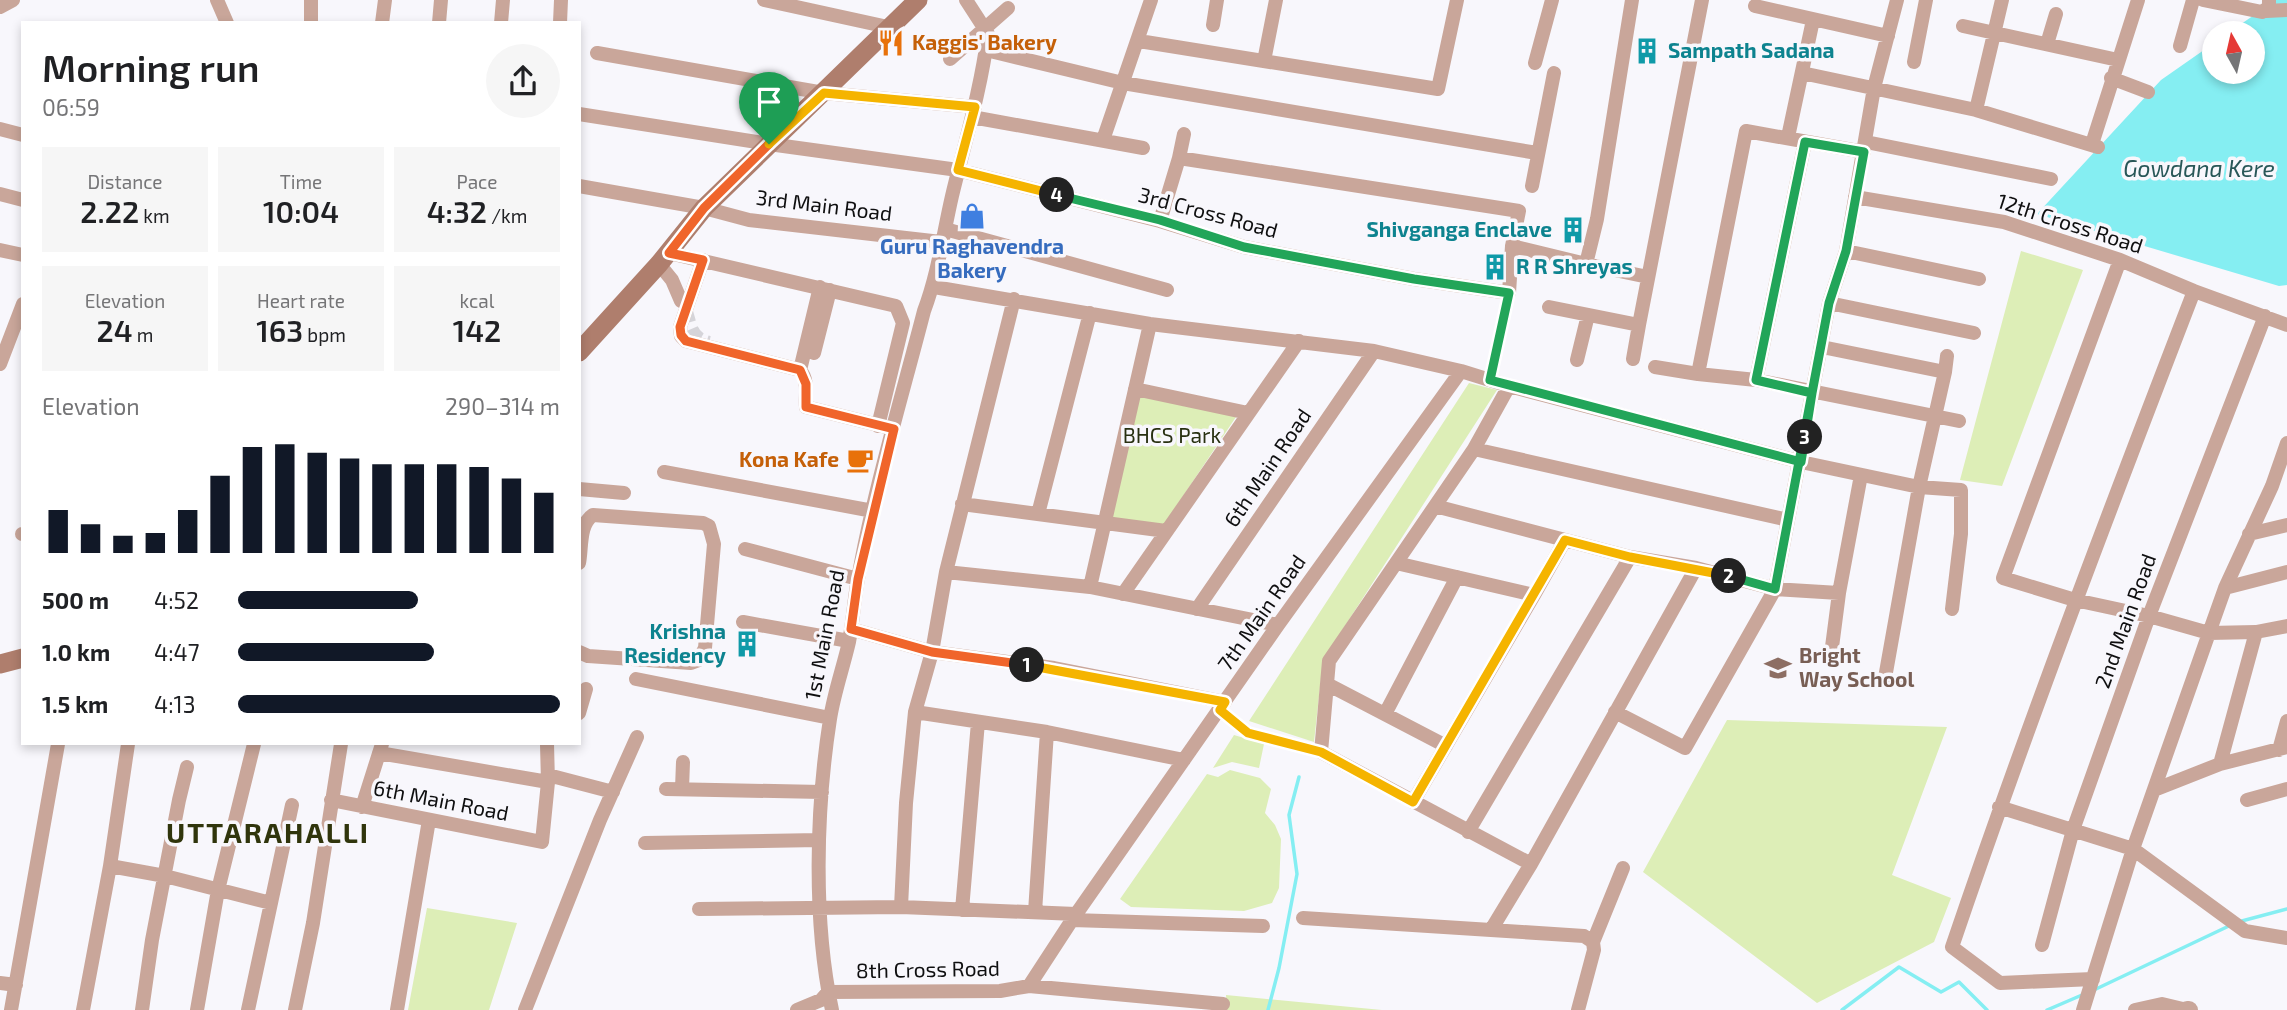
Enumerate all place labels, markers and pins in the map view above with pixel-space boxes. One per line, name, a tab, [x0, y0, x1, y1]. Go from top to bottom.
restaurant icon: Kaggis' Bakery	[876, 28, 906, 58]
place label: Kaggis' Bakery	[912, 29, 1057, 55]
building icon: Sampath Sadana	[1632, 36, 1662, 66]
place label: Sampath Sadana	[1668, 37, 1835, 62]
pin	[739, 72, 799, 144]
pin: 4	[1040, 178, 1074, 212]
shop icon: Guru Raghavendra Bakery	[957, 201, 987, 231]
building icon: Shivganga Enclave	[1558, 215, 1588, 245]
place label: Shivganga Enclave	[1366, 216, 1552, 241]
place label: Guru Raghavendra Bakery	[880, 233, 1064, 283]
building icon: R R Shreyas	[1480, 252, 1510, 282]
place label: R R Shreyas	[1516, 253, 1633, 279]
pin: 3	[1787, 420, 1822, 454]
cafe icon: Kona Kafe	[845, 445, 875, 475]
place label: Kona Kafe	[739, 446, 839, 471]
pin: 2	[1712, 558, 1746, 594]
place label: Krishna Residency	[624, 618, 726, 668]
building icon: Krishna Residency	[732, 629, 762, 659]
place label: Bright Way School	[1799, 642, 1914, 692]
pin: 1	[1010, 648, 1044, 682]
school or university icon: Bright Way School	[1763, 653, 1793, 683]

